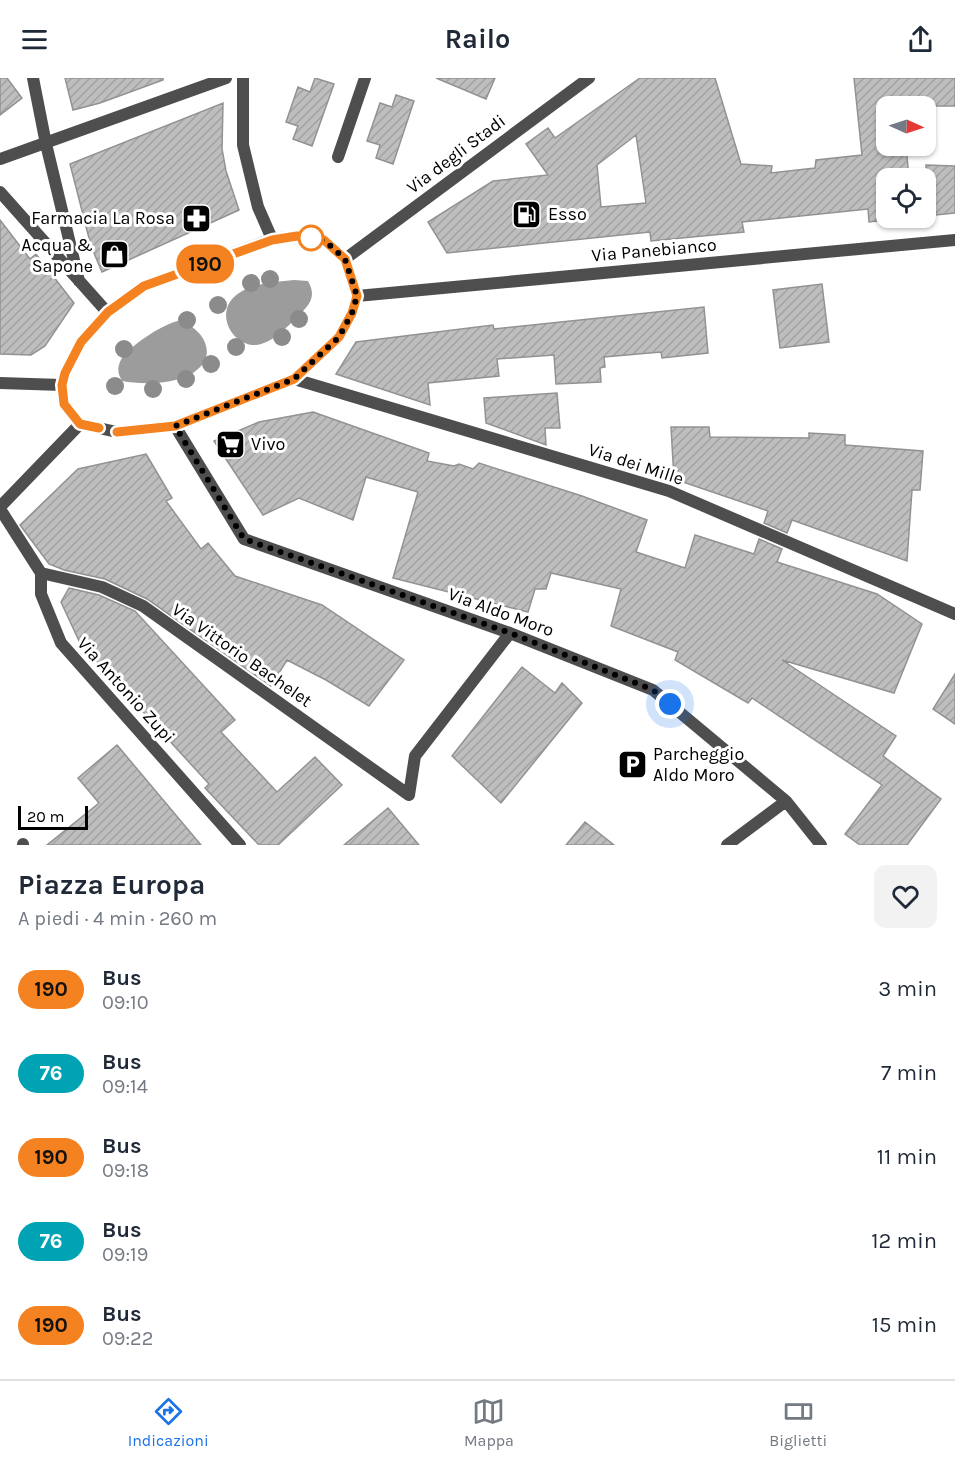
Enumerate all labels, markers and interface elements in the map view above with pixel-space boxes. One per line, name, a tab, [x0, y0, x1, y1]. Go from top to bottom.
icon: menu	[18, 23, 51, 56]
text: Railo	[445, 23, 510, 55]
icon: share	[904, 23, 937, 56]
north arrow	[876, 96, 936, 156]
map controls	[876, 96, 936, 228]
street label: Via degli Stadi	[402, 110, 510, 198]
button: locate	[876, 168, 936, 228]
fuel station icon: Esso	[511, 198, 543, 230]
pharmacy icon: Farmacia La Rosa	[180, 202, 212, 234]
place label: Esso	[548, 203, 587, 225]
place label: Farmacia La Rosa	[31, 207, 175, 229]
unlabelled marker	[298, 225, 324, 251]
place label: Acqua & Sapone	[21, 234, 93, 277]
street label: Via Panebianco	[590, 234, 718, 266]
shop icon: Acqua & Sapone	[98, 239, 130, 271]
line badge: 190	[170, 244, 240, 284]
text: 190	[188, 252, 222, 276]
supermarket icon: Vivo	[214, 428, 246, 460]
place label: Vivo	[251, 433, 285, 455]
street label: Via dei Mille	[585, 438, 687, 490]
street label: Via Aldo Moro	[445, 583, 557, 641]
street label: Via Vittorio Bachelet	[168, 598, 317, 712]
street label: Via Antonio Zupi	[73, 632, 179, 748]
your location	[655, 689, 685, 719]
place label: Parcheggio Aldo Moro	[653, 743, 744, 786]
parking icon: Parcheggio Aldo Moro	[616, 748, 648, 780]
scale bar	[18, 803, 88, 830]
text: 20 m	[27, 807, 65, 826]
button: heart	[874, 865, 937, 928]
text: Piazza Europa	[18, 868, 205, 901]
text: A piedi · 4 min · 260 m	[18, 907, 217, 930]
text: Bus	[102, 965, 142, 991]
text: 3 min	[878, 976, 937, 1002]
text: 190	[34, 977, 68, 1001]
text: 09:10	[102, 991, 149, 1014]
text: Bus	[102, 1049, 142, 1075]
text: 7 min	[881, 1060, 937, 1086]
text: 76	[39, 1061, 63, 1085]
text: 09:14	[102, 1075, 148, 1098]
text: Bus	[102, 1133, 142, 1159]
text: 11 min	[877, 1144, 937, 1170]
text: 190	[34, 1145, 68, 1169]
text: 09:18	[102, 1159, 149, 1182]
text: Bus	[102, 1217, 142, 1243]
text: 12 min	[871, 1228, 937, 1254]
text: 76	[39, 1229, 63, 1253]
text: 09:19	[102, 1243, 148, 1266]
text: Bus	[102, 1301, 142, 1327]
text: 15 min	[872, 1312, 937, 1338]
text: 190	[34, 1313, 68, 1337]
text: 09:22	[102, 1327, 153, 1350]
tab: Indicazioni	[128, 1395, 209, 1450]
tab: Mappa	[464, 1395, 514, 1450]
tab: Biglietti	[769, 1395, 827, 1450]

